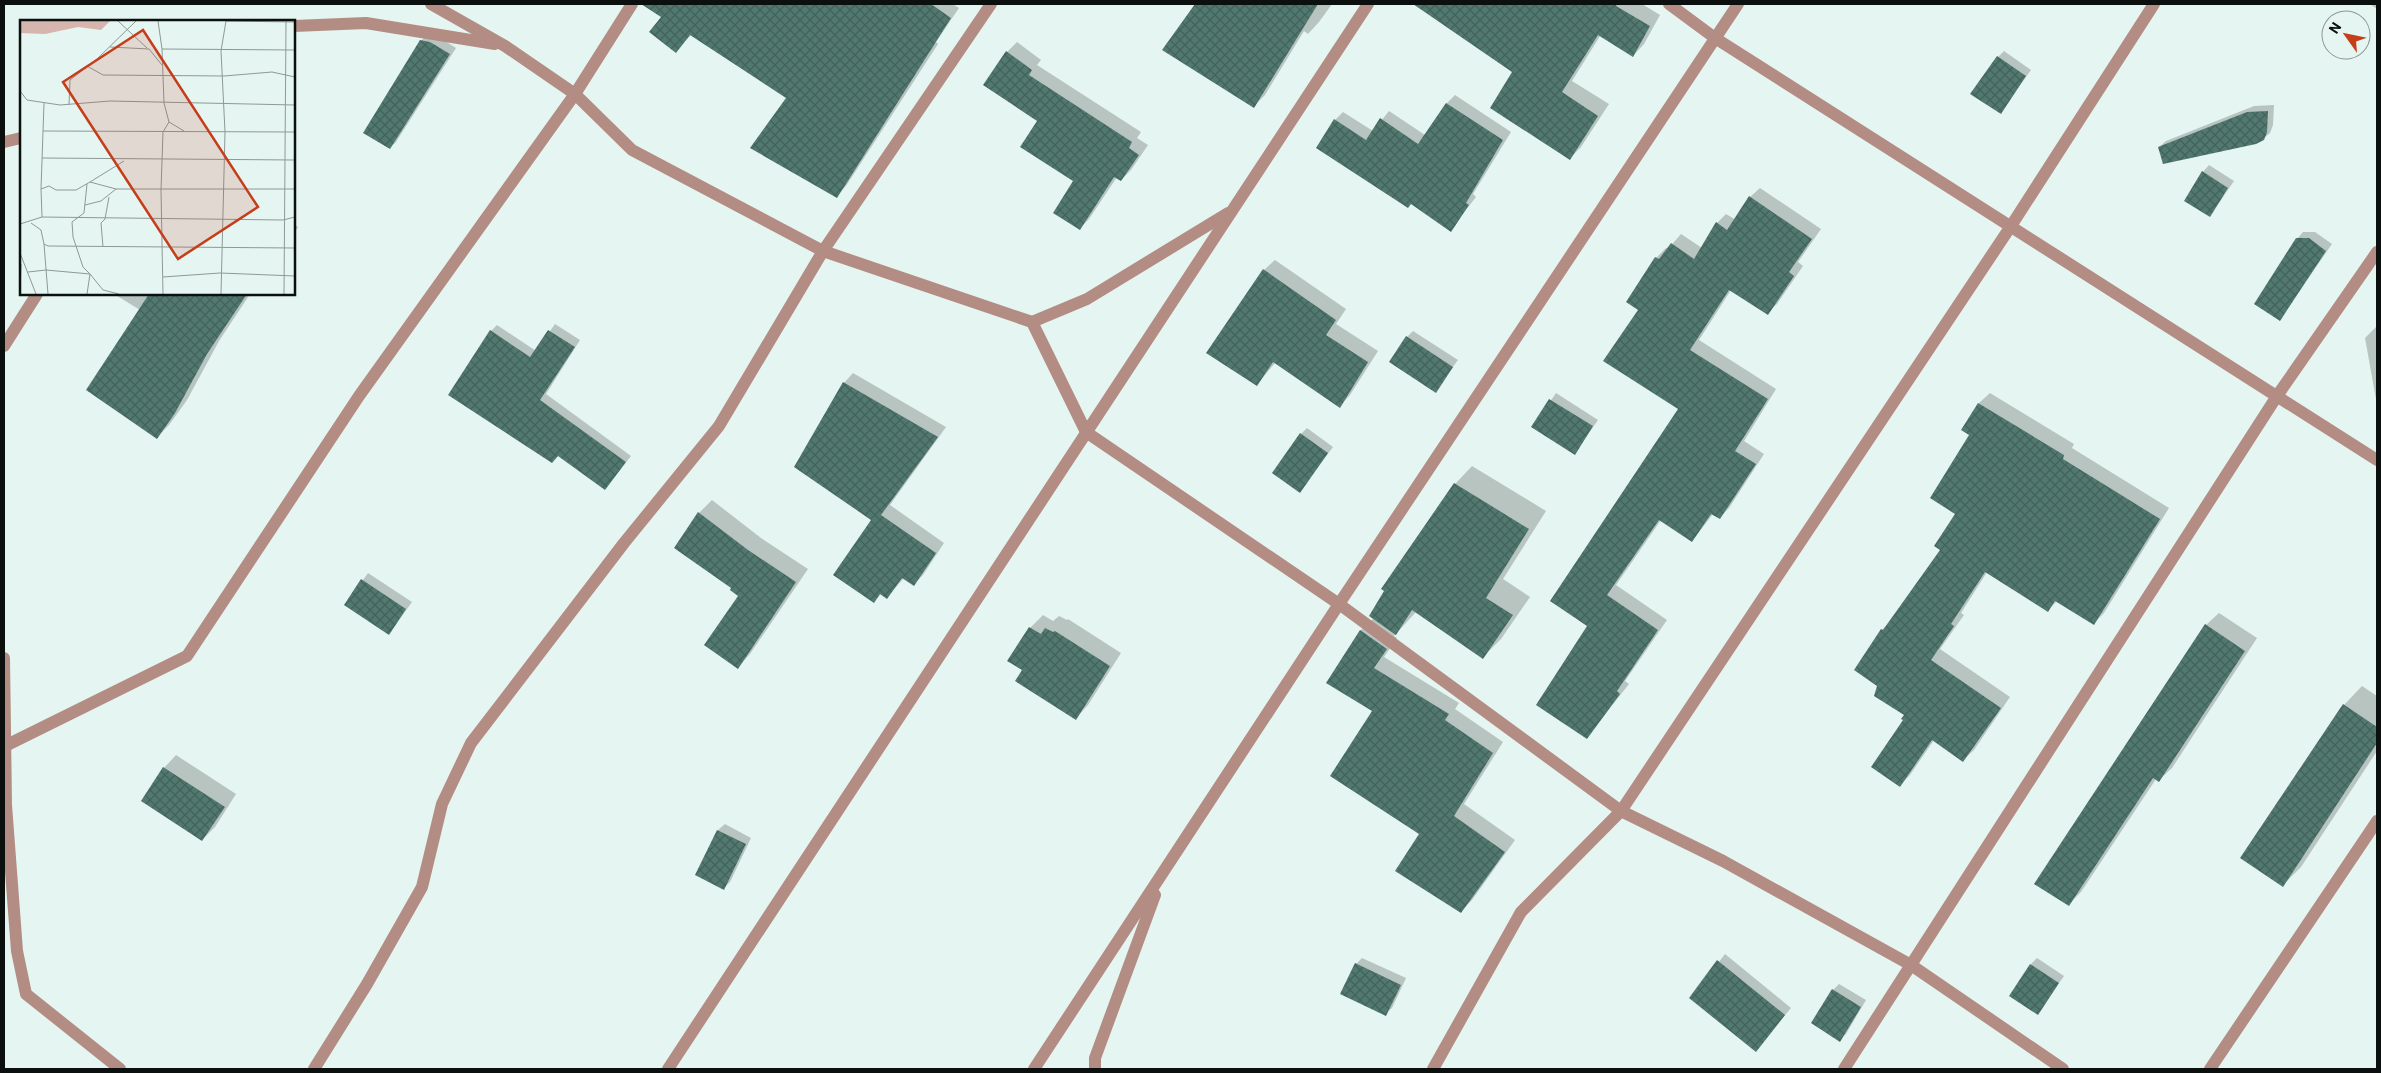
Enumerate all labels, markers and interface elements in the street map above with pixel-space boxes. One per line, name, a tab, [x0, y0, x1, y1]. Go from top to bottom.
north arrow	[2321, 10, 2371, 60]
text: N	[2326, 19, 2345, 36]
inset map	[20, 20, 295, 295]

